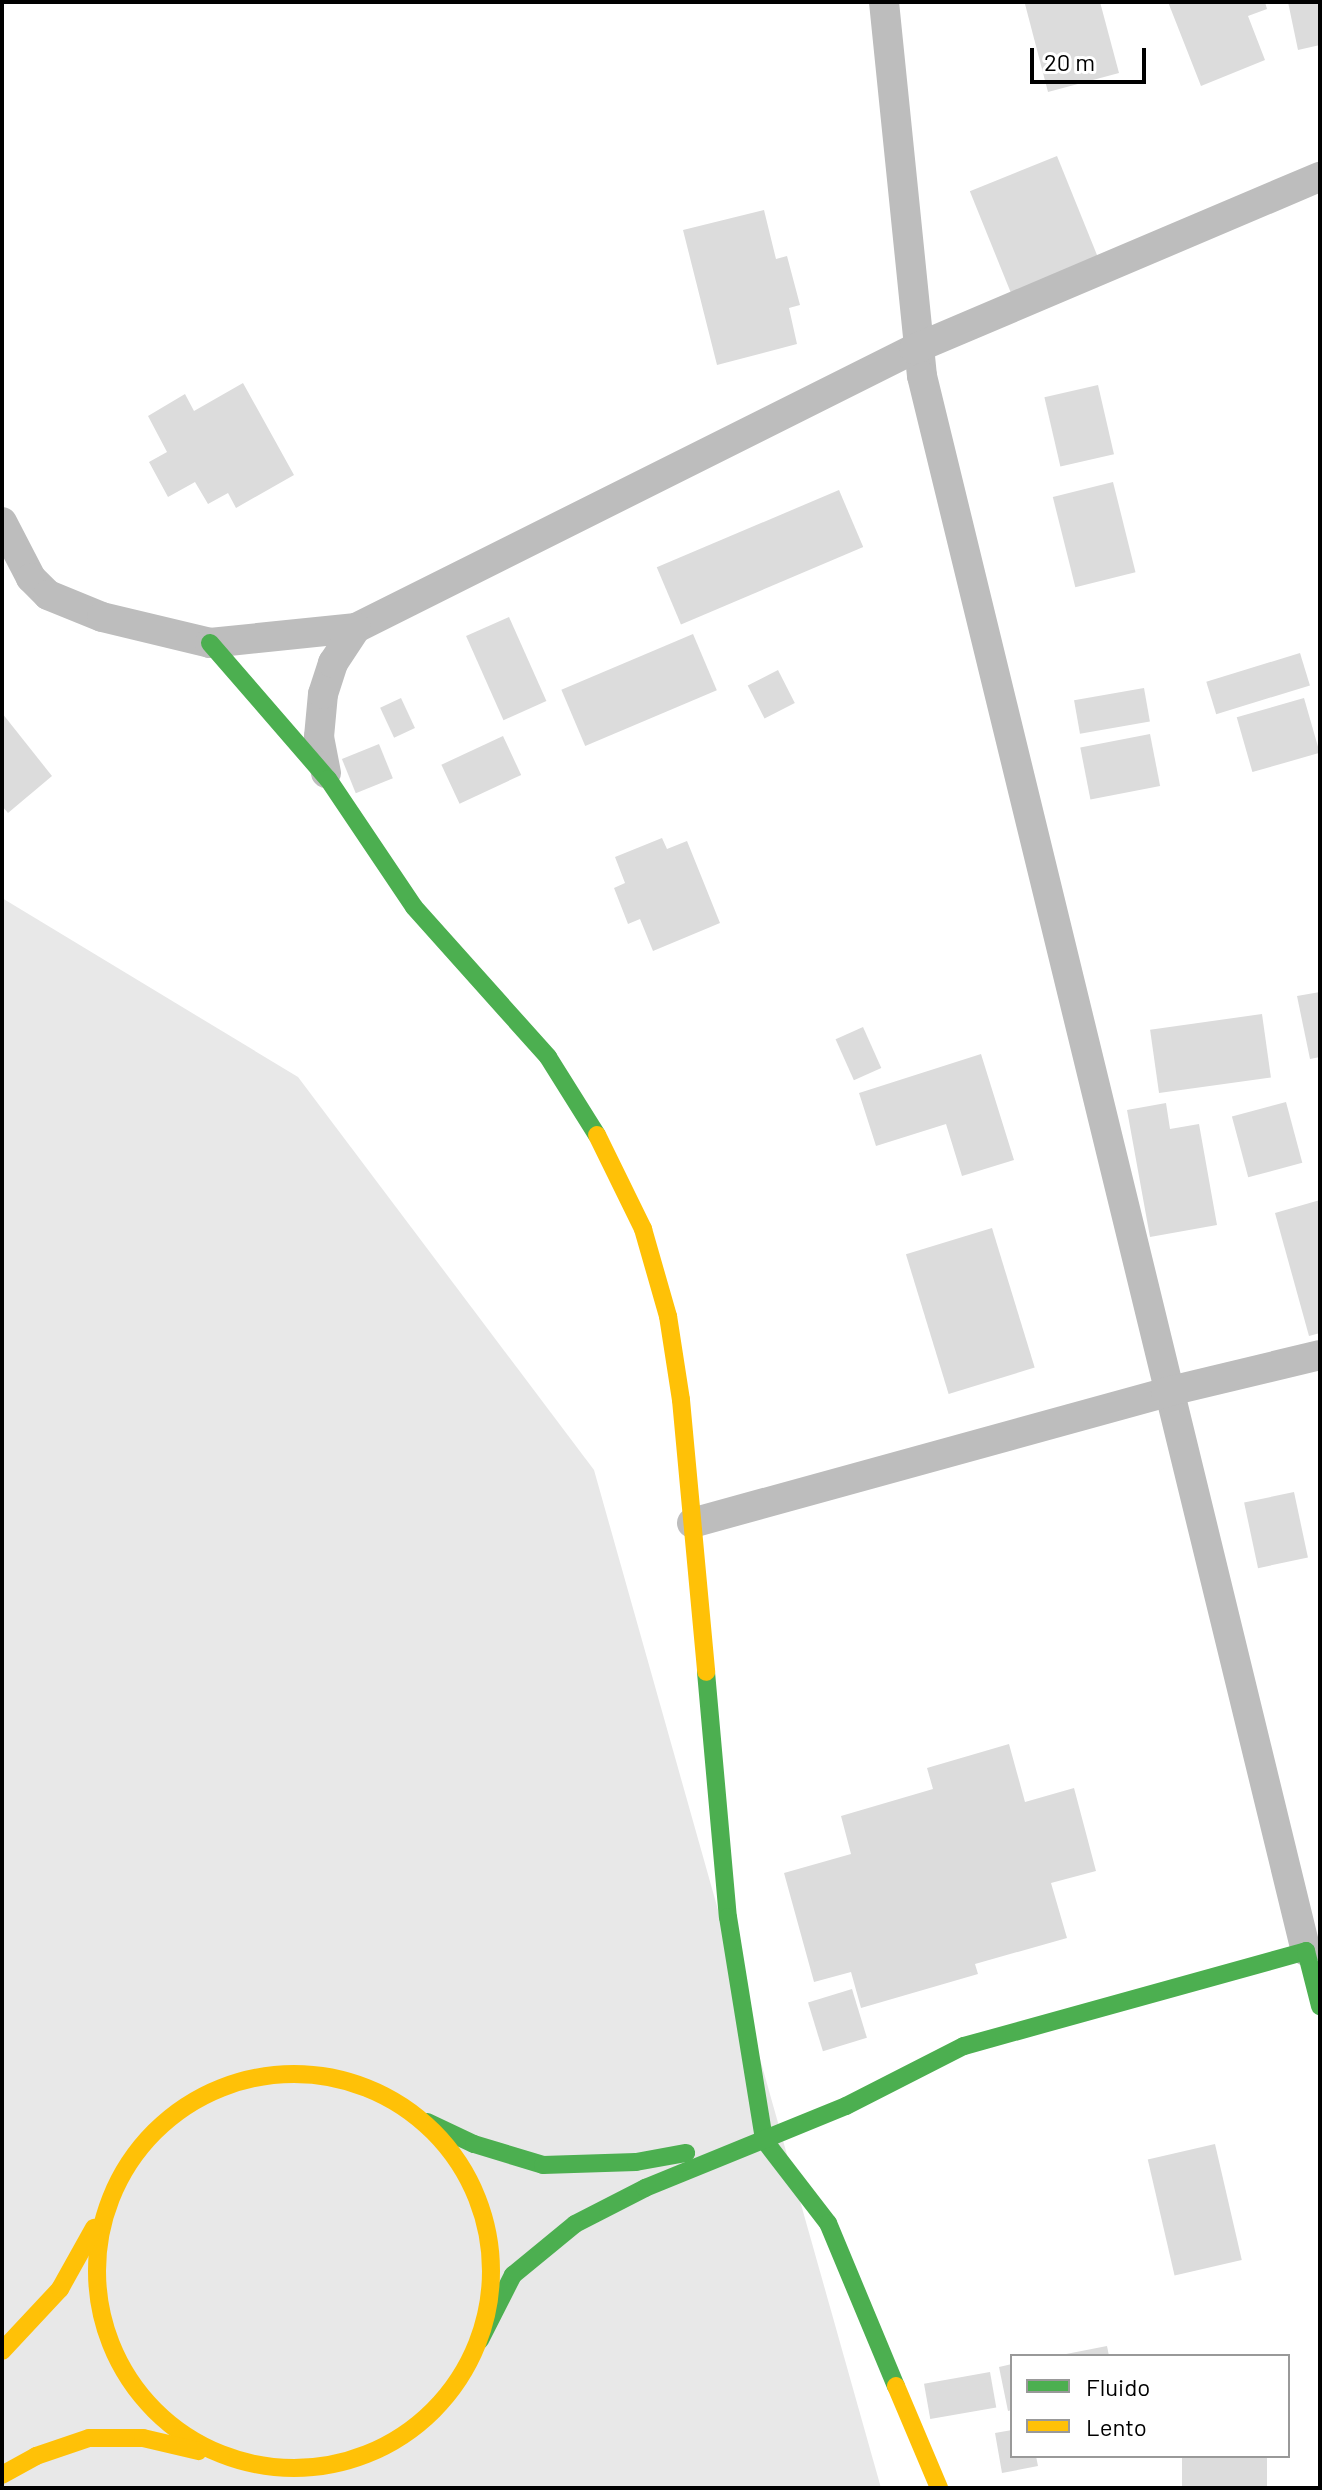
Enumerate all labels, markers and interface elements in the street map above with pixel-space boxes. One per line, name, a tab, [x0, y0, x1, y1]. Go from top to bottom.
scale bar	[1034, 32, 1150, 82]
text: 20 m	[1044, 47, 1095, 76]
legend	[1010, 2354, 1290, 2458]
text: Fluido	[1086, 2372, 1150, 2401]
text: Lento	[1086, 2412, 1147, 2441]

